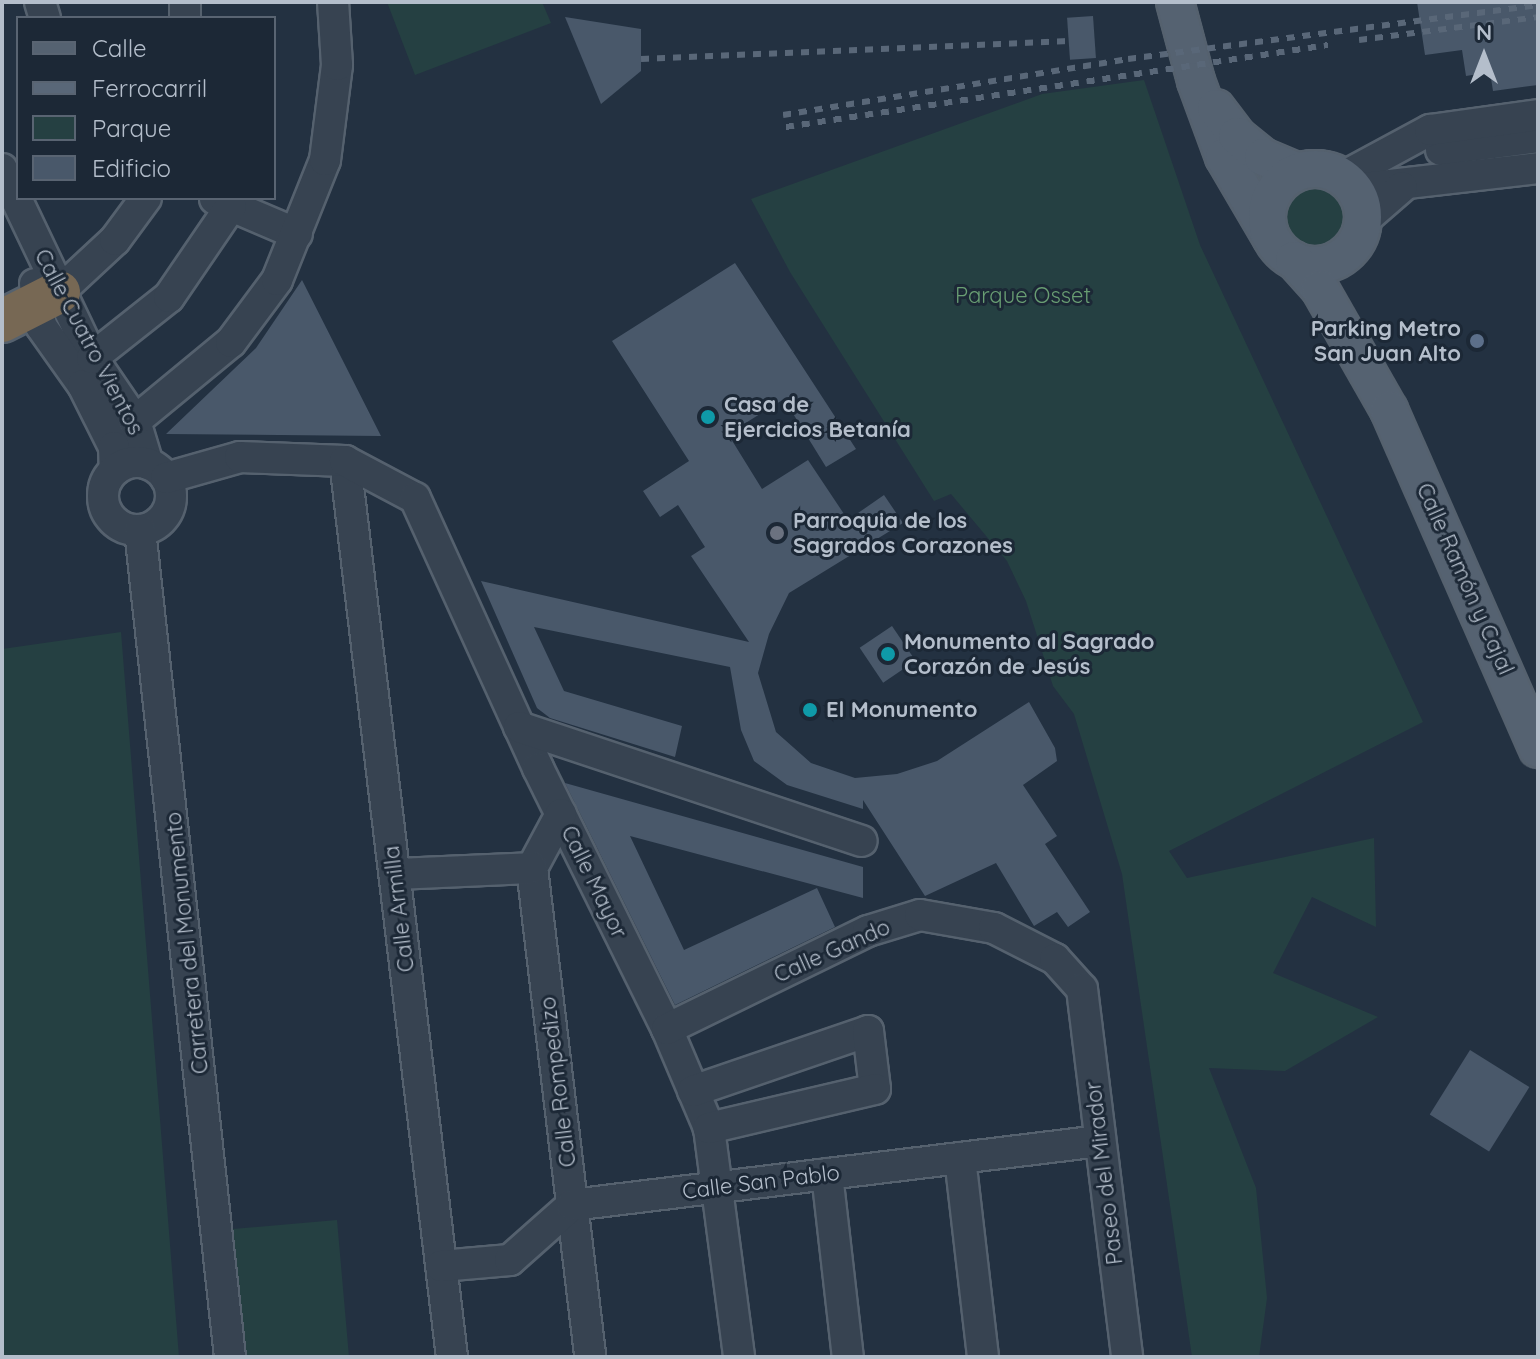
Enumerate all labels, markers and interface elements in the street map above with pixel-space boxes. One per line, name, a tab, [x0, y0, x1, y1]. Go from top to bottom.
legend	[16, 16, 276, 200]
north arrow	[1444, 16, 1524, 96]
text: N	[1476, 18, 1492, 46]
text: Calle	[92, 33, 147, 63]
text: Ferrocarril	[92, 73, 207, 103]
text: Parque	[92, 113, 171, 143]
text: Edificio	[92, 153, 171, 183]
street label: Calle Cuatro Vientos	[29, 245, 149, 439]
park label: Parque Osset	[955, 283, 1091, 309]
place label: Parking Metro San Juan Alto	[1311, 315, 1461, 366]
marker: Parking Metro San Juan Alto	[1468, 332, 1486, 350]
place label: Casa de Ejercicios Betanía	[724, 391, 911, 442]
marker: Casa de Ejercicios Betanía	[699, 408, 717, 426]
street label: Calle Ramón y Cajal	[1411, 479, 1519, 679]
place label: Parroquia de los Sagrados Corazones	[793, 507, 1013, 558]
marker: Parroquia de los Sagrados Corazones	[768, 524, 786, 542]
place label: Monumento al Sagrado Corazón de Jesús	[904, 628, 1154, 680]
marker: Monumento al Sagrado Corazón de Jesús	[879, 645, 897, 663]
place label: El Monumento	[826, 697, 977, 723]
marker: El Monumento	[801, 701, 819, 719]
street label: Carretera del Monumento	[160, 811, 214, 1075]
street label: Calle Mayor	[555, 822, 633, 942]
street label: Calle Armilla	[378, 844, 420, 974]
street label: Calle Gando	[770, 914, 894, 988]
street label: Calle Rompedizo	[534, 995, 582, 1169]
street label: Paseo del Mirador	[1080, 1080, 1128, 1266]
street label: Calle San Pablo	[681, 1159, 841, 1205]

